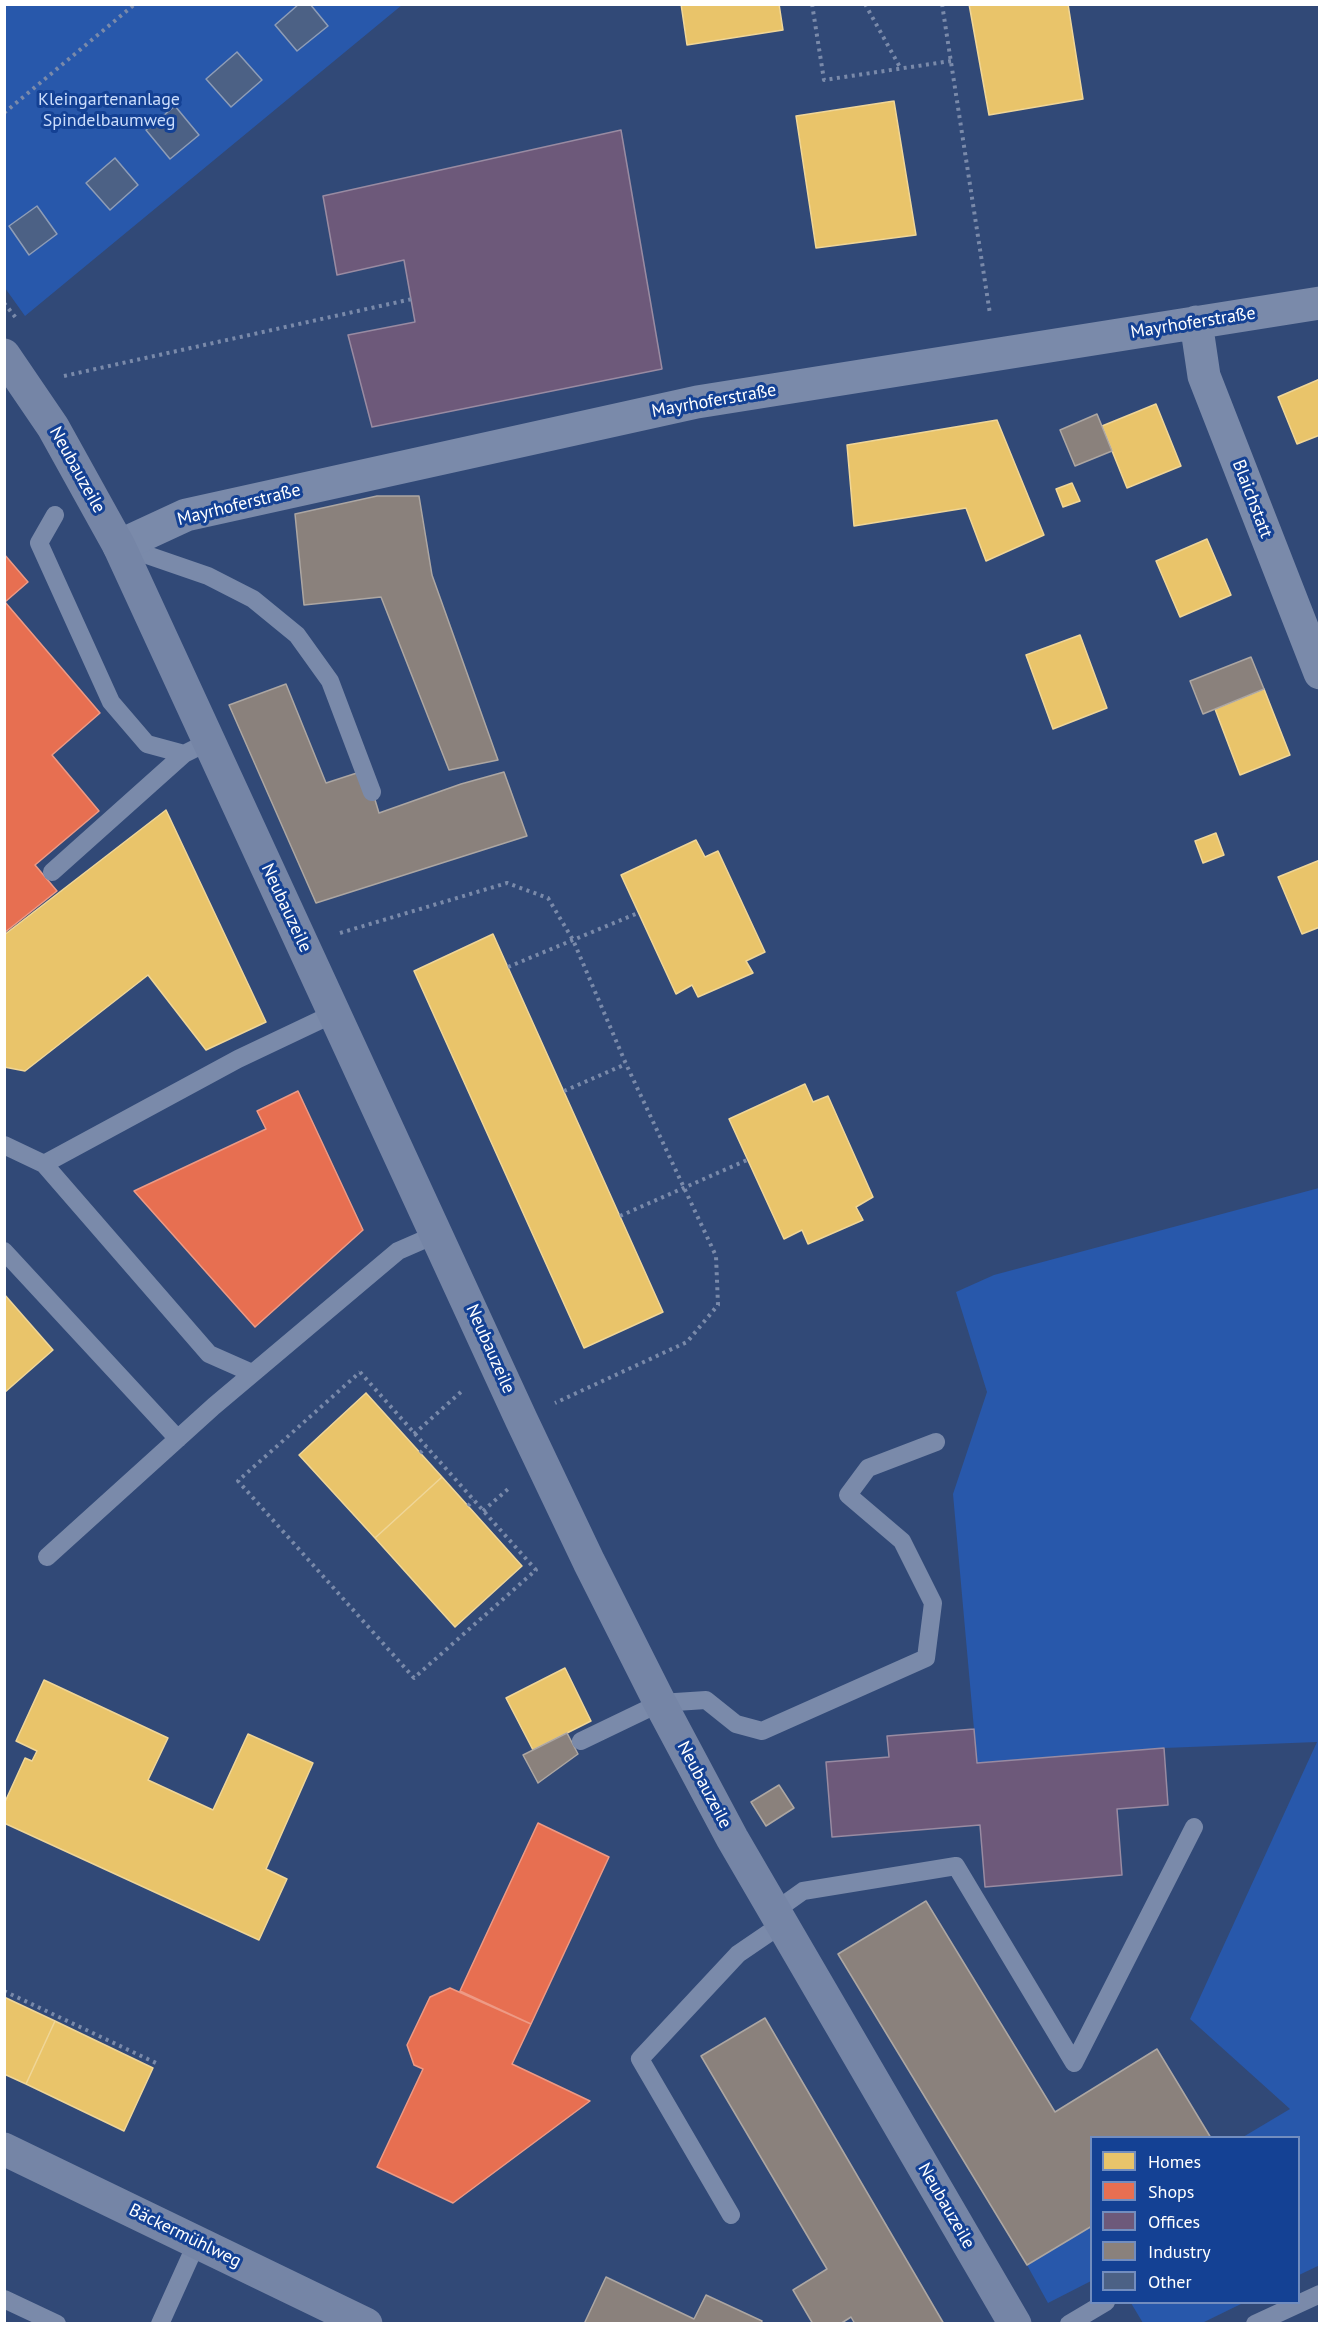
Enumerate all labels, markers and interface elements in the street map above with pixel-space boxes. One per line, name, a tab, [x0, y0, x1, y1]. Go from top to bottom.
park label: Kleingartenanlage Spindelbaumweg	[38, 89, 180, 132]
street label: Mayrhoferstraße	[1129, 302, 1257, 344]
street label: Mayrhoferstraße	[650, 379, 778, 423]
street label: Neubauzeile	[44, 423, 110, 517]
street label: Blaichstatt	[1227, 457, 1277, 541]
street label: Mayrhoferstraße	[175, 479, 303, 531]
street label: Neubauzeile	[256, 860, 316, 956]
street label: Neubauzeile	[461, 1301, 519, 1397]
street label: Neubauzeile	[672, 1738, 736, 1832]
legend	[1090, 2136, 1300, 2304]
text: Homes	[1148, 2150, 1201, 2173]
street label: Neubauzeile	[913, 2159, 979, 2253]
text: Shops	[1148, 2180, 1194, 2203]
street label: Bäckermühlweg	[125, 2199, 245, 2273]
text: Offices	[1148, 2210, 1200, 2233]
text: Industry	[1148, 2240, 1211, 2263]
text: Other	[1148, 2270, 1192, 2293]

